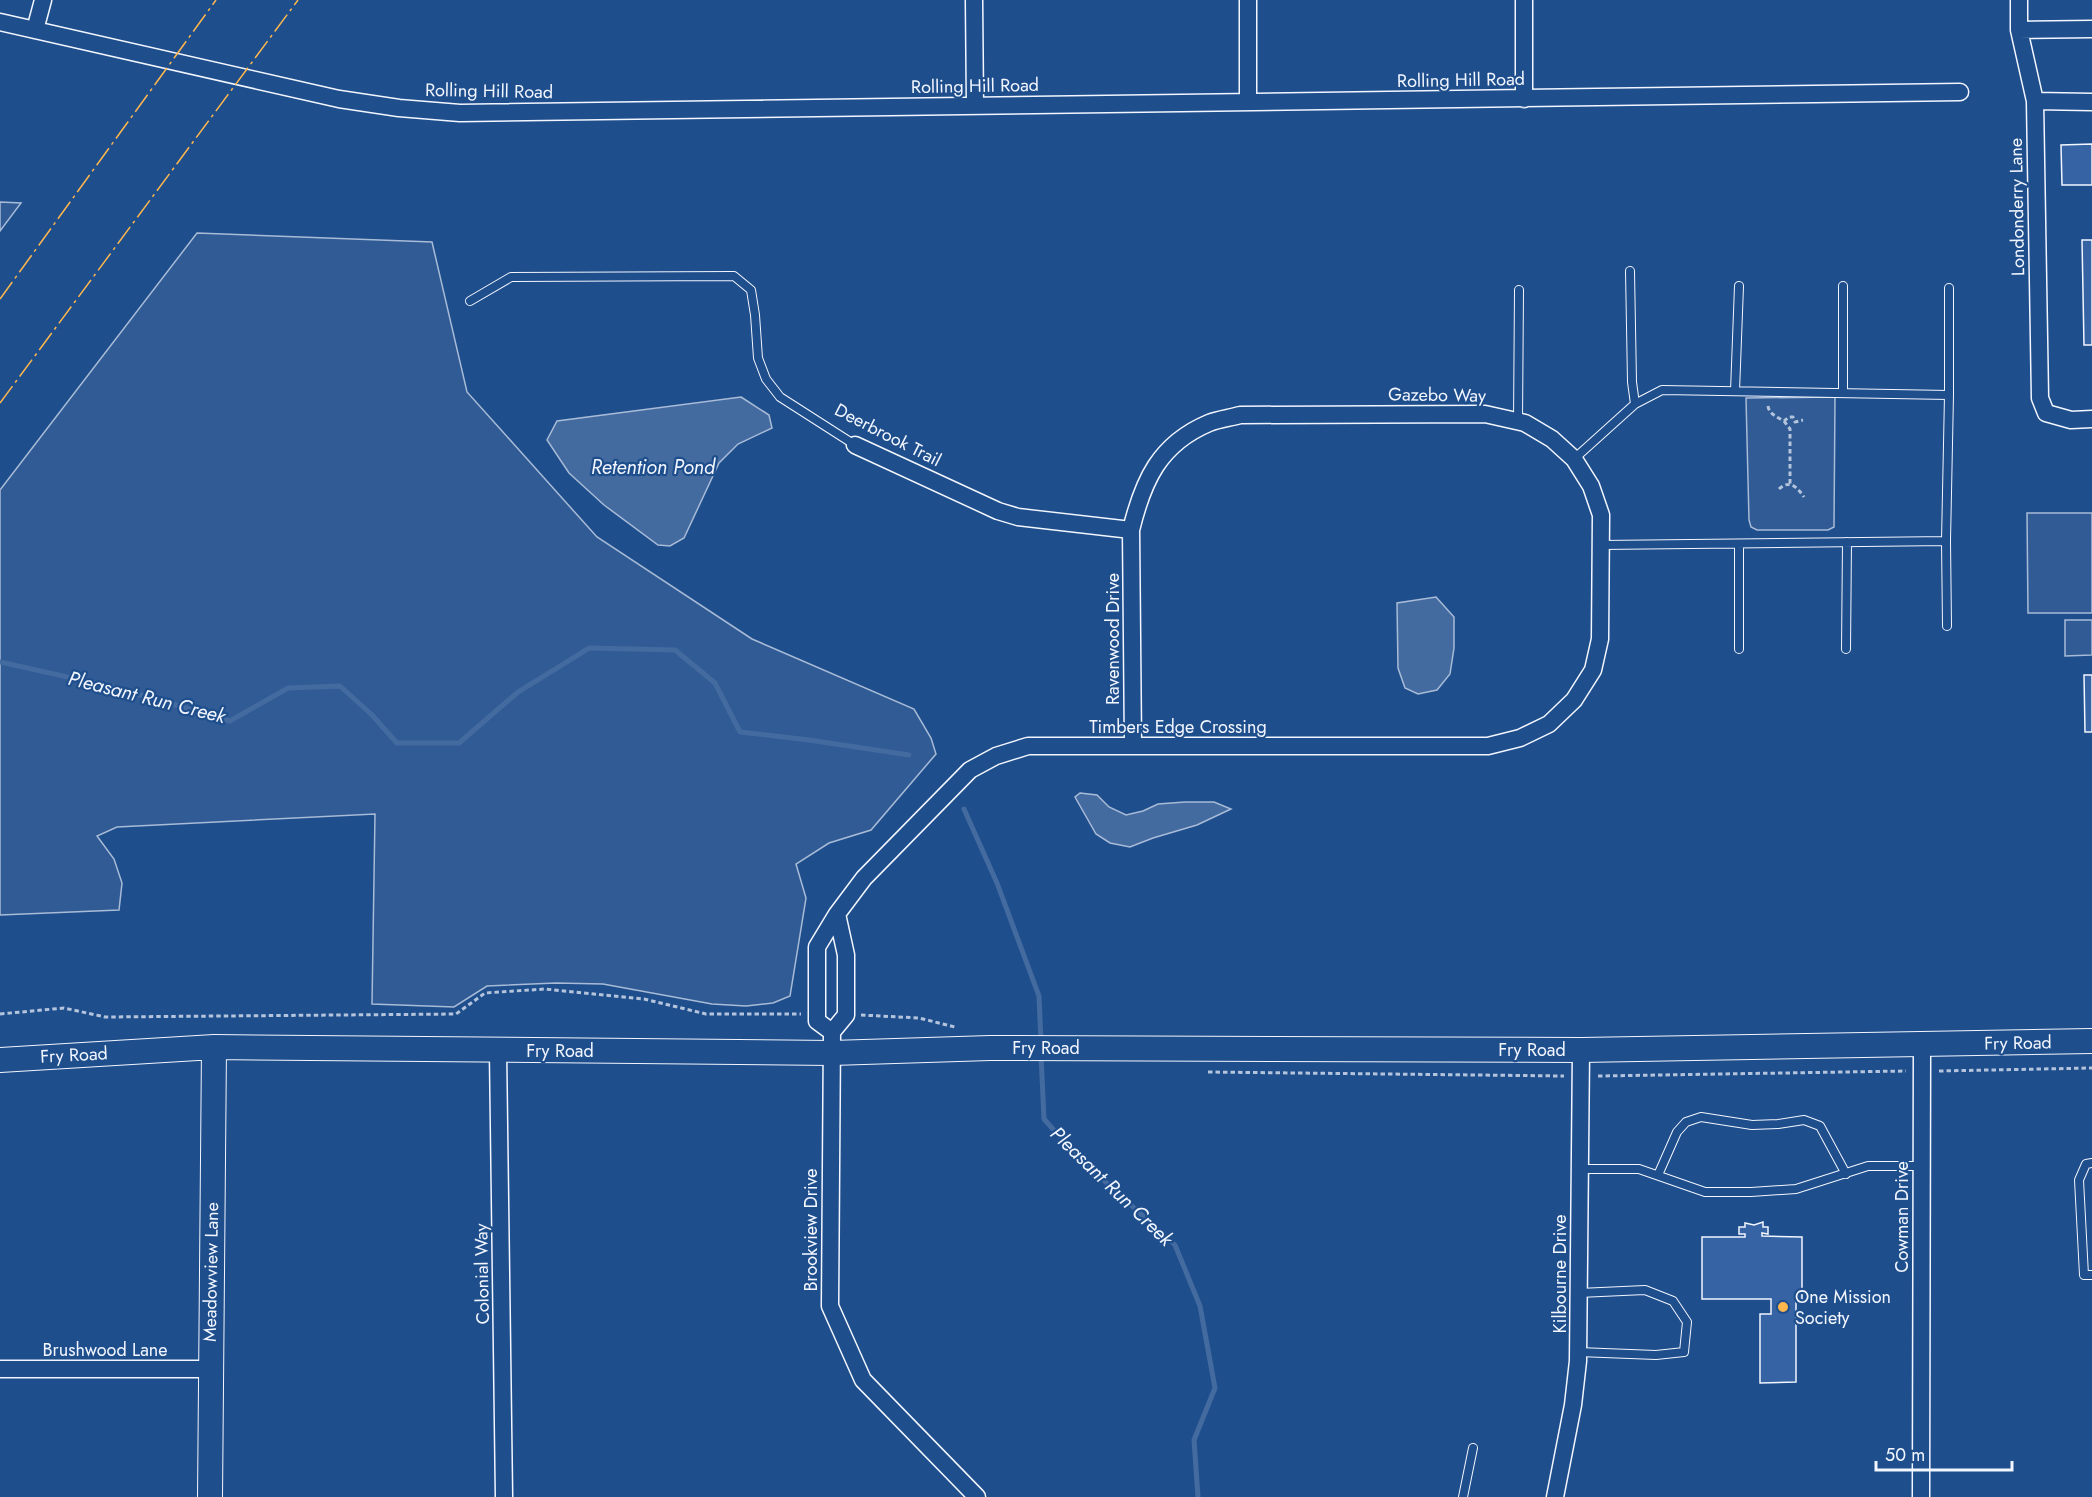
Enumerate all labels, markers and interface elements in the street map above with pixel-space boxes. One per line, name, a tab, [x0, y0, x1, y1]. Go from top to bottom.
street label: Rolling Hill Road	[1397, 66, 1525, 94]
street label: Rolling Hill Road	[911, 72, 1039, 100]
street label: Rolling Hill Road	[425, 77, 553, 105]
street label: Londonderry Lane	[2003, 138, 2031, 276]
street label: Gazebo Way	[1388, 381, 1486, 409]
street label: Deerbrook Trail	[830, 397, 946, 473]
water label: Retention Pond	[591, 453, 716, 482]
street label: Ravenwood Drive	[1100, 573, 1126, 705]
water label: Pleasant Run Creek	[65, 664, 230, 731]
street label: Timbers Edge Crossing	[1089, 714, 1267, 740]
street label: Fry Road	[1984, 1029, 2052, 1057]
street label: Fry Road	[1012, 1035, 1080, 1061]
street label: Fry Road	[1498, 1037, 1566, 1063]
street label: Fry Road	[526, 1038, 594, 1064]
street label: Fry Road	[40, 1040, 108, 1070]
water label: Pleasant Run Creek	[1044, 1120, 1181, 1254]
street label: Cowman Drive	[1889, 1161, 1915, 1273]
street label: Brookview Drive	[798, 1168, 824, 1292]
street label: Meadowview Lane	[197, 1202, 225, 1342]
street label: Kilbourne Drive	[1547, 1215, 1573, 1333]
street label: Colonial Way	[468, 1223, 496, 1325]
place label: One Mission Society	[1795, 1284, 1891, 1331]
marker: One Mission Society	[1776, 1300, 1790, 1314]
street label: Brushwood Lane	[42, 1337, 168, 1363]
scale bar	[1876, 1434, 2012, 1472]
text: 50 m	[1885, 1442, 1925, 1468]

